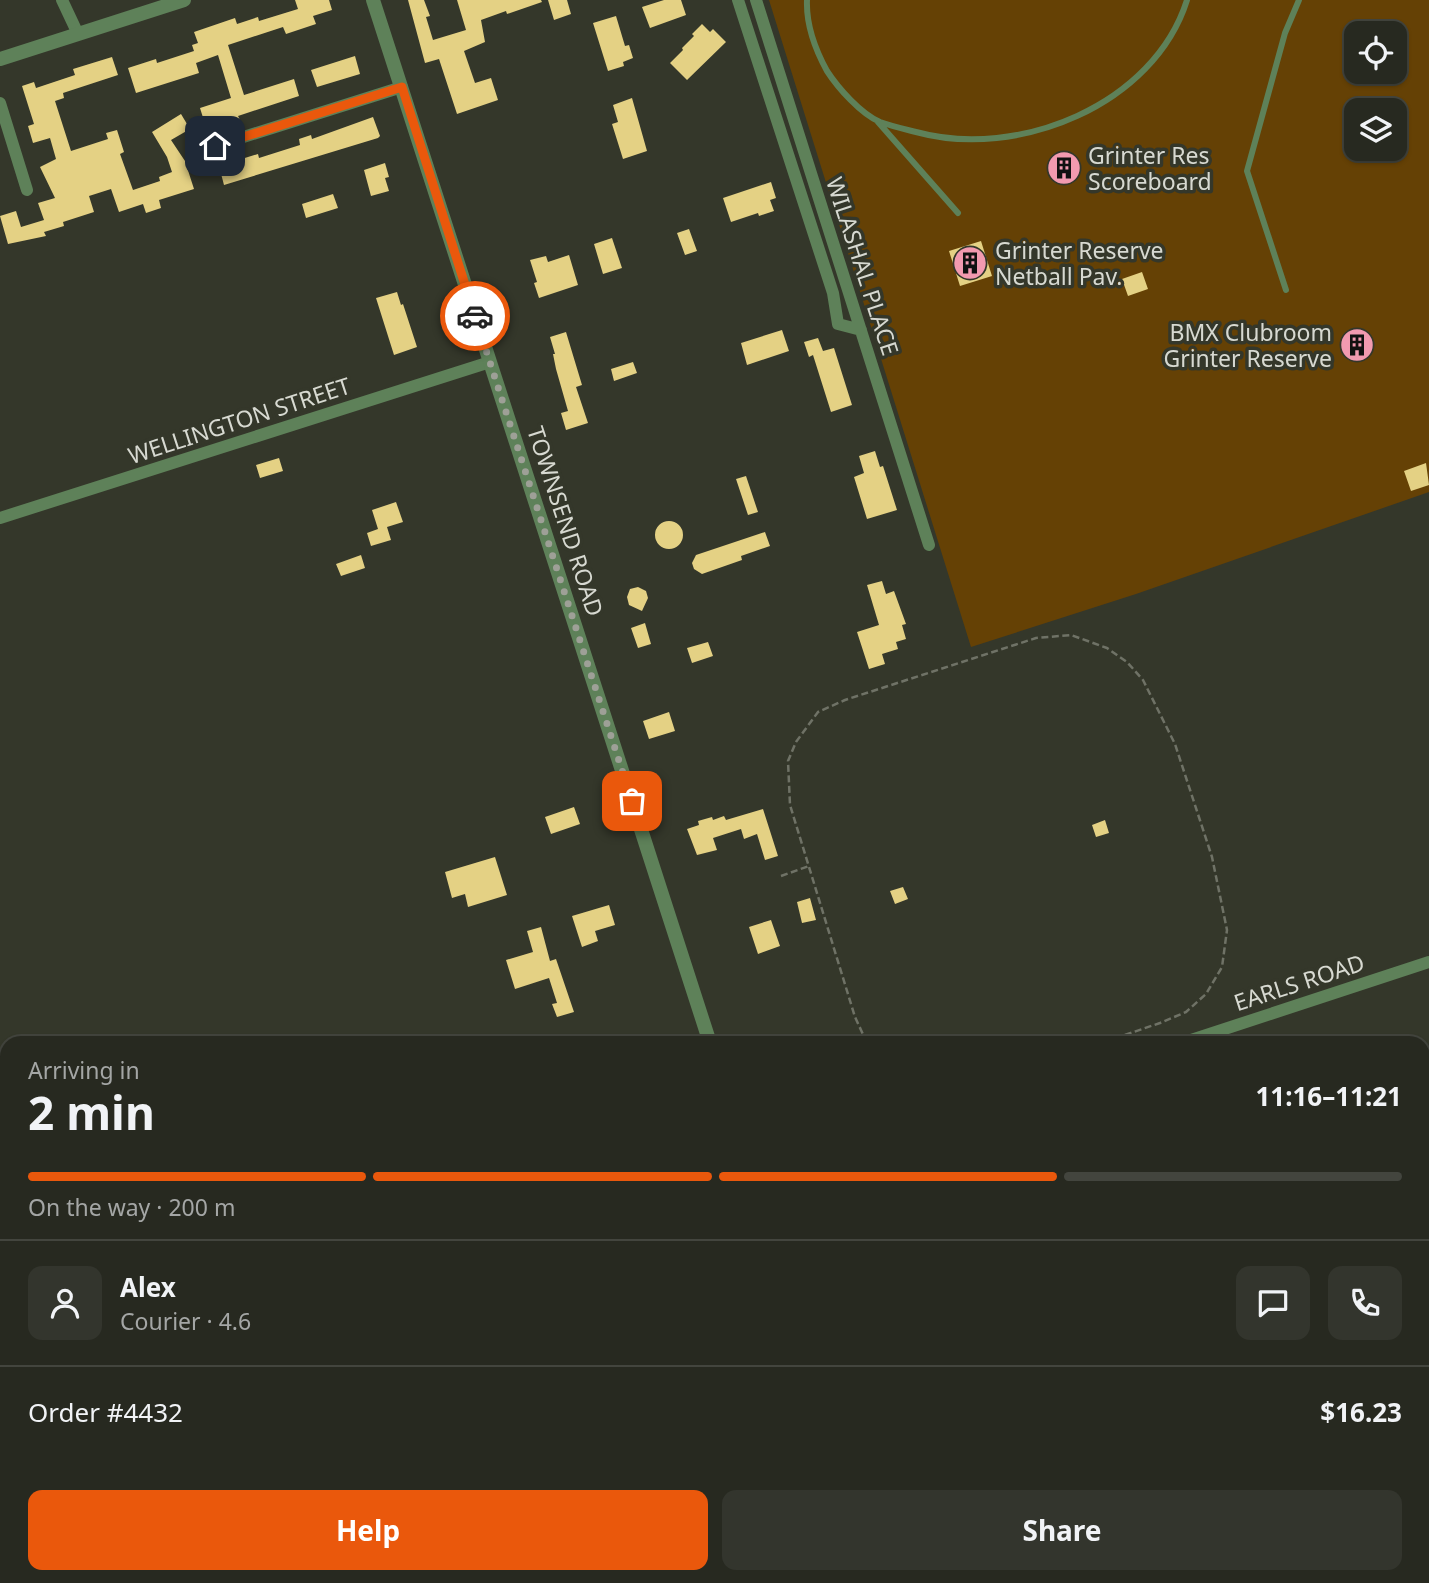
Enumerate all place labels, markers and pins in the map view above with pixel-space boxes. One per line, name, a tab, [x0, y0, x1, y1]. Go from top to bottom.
pin	[185, 116, 245, 176]
place label: Grinter Res Scoreboard	[1088, 139, 1212, 197]
building icon: Grinter Res Scoreboard	[1045, 149, 1083, 187]
place label: Grinter Reserve Netball Pav.	[995, 234, 1164, 292]
building icon: Grinter Reserve Netball Pav.	[951, 244, 989, 282]
place label: BMX Clubroom Grinter Reserve	[1163, 316, 1332, 374]
building icon: BMX Clubroom Grinter Reserve	[1338, 326, 1376, 364]
pin	[602, 771, 662, 831]

